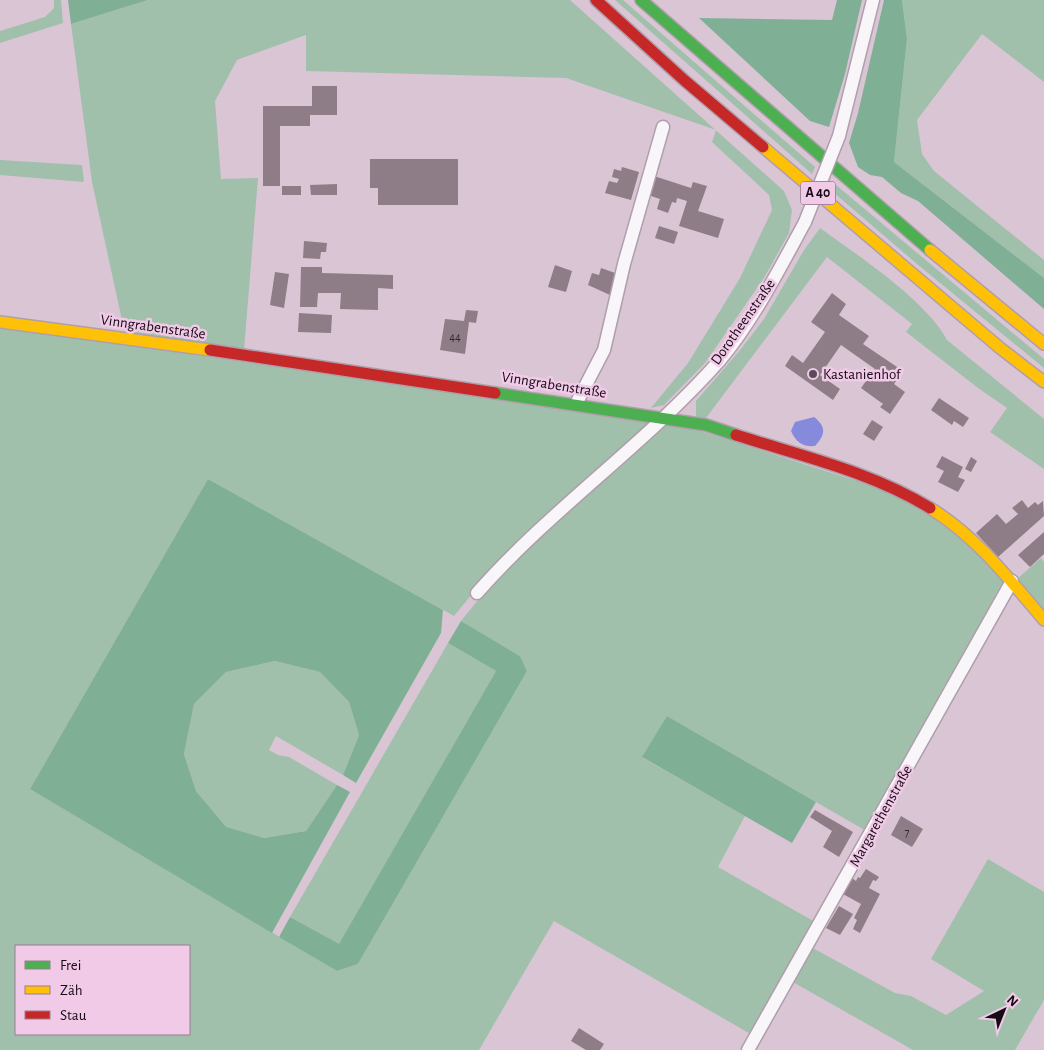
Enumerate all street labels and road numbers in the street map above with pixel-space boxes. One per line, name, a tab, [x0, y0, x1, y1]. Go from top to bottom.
road number: A 40	[800, 182, 836, 204]
street label: Dorotheenstraße	[708, 276, 778, 367]
street label: Vinngrabenstraße	[100, 312, 207, 342]
street label: Vinngrabenstraße	[501, 369, 608, 401]
street label: Margarethenstraße	[847, 763, 915, 869]

